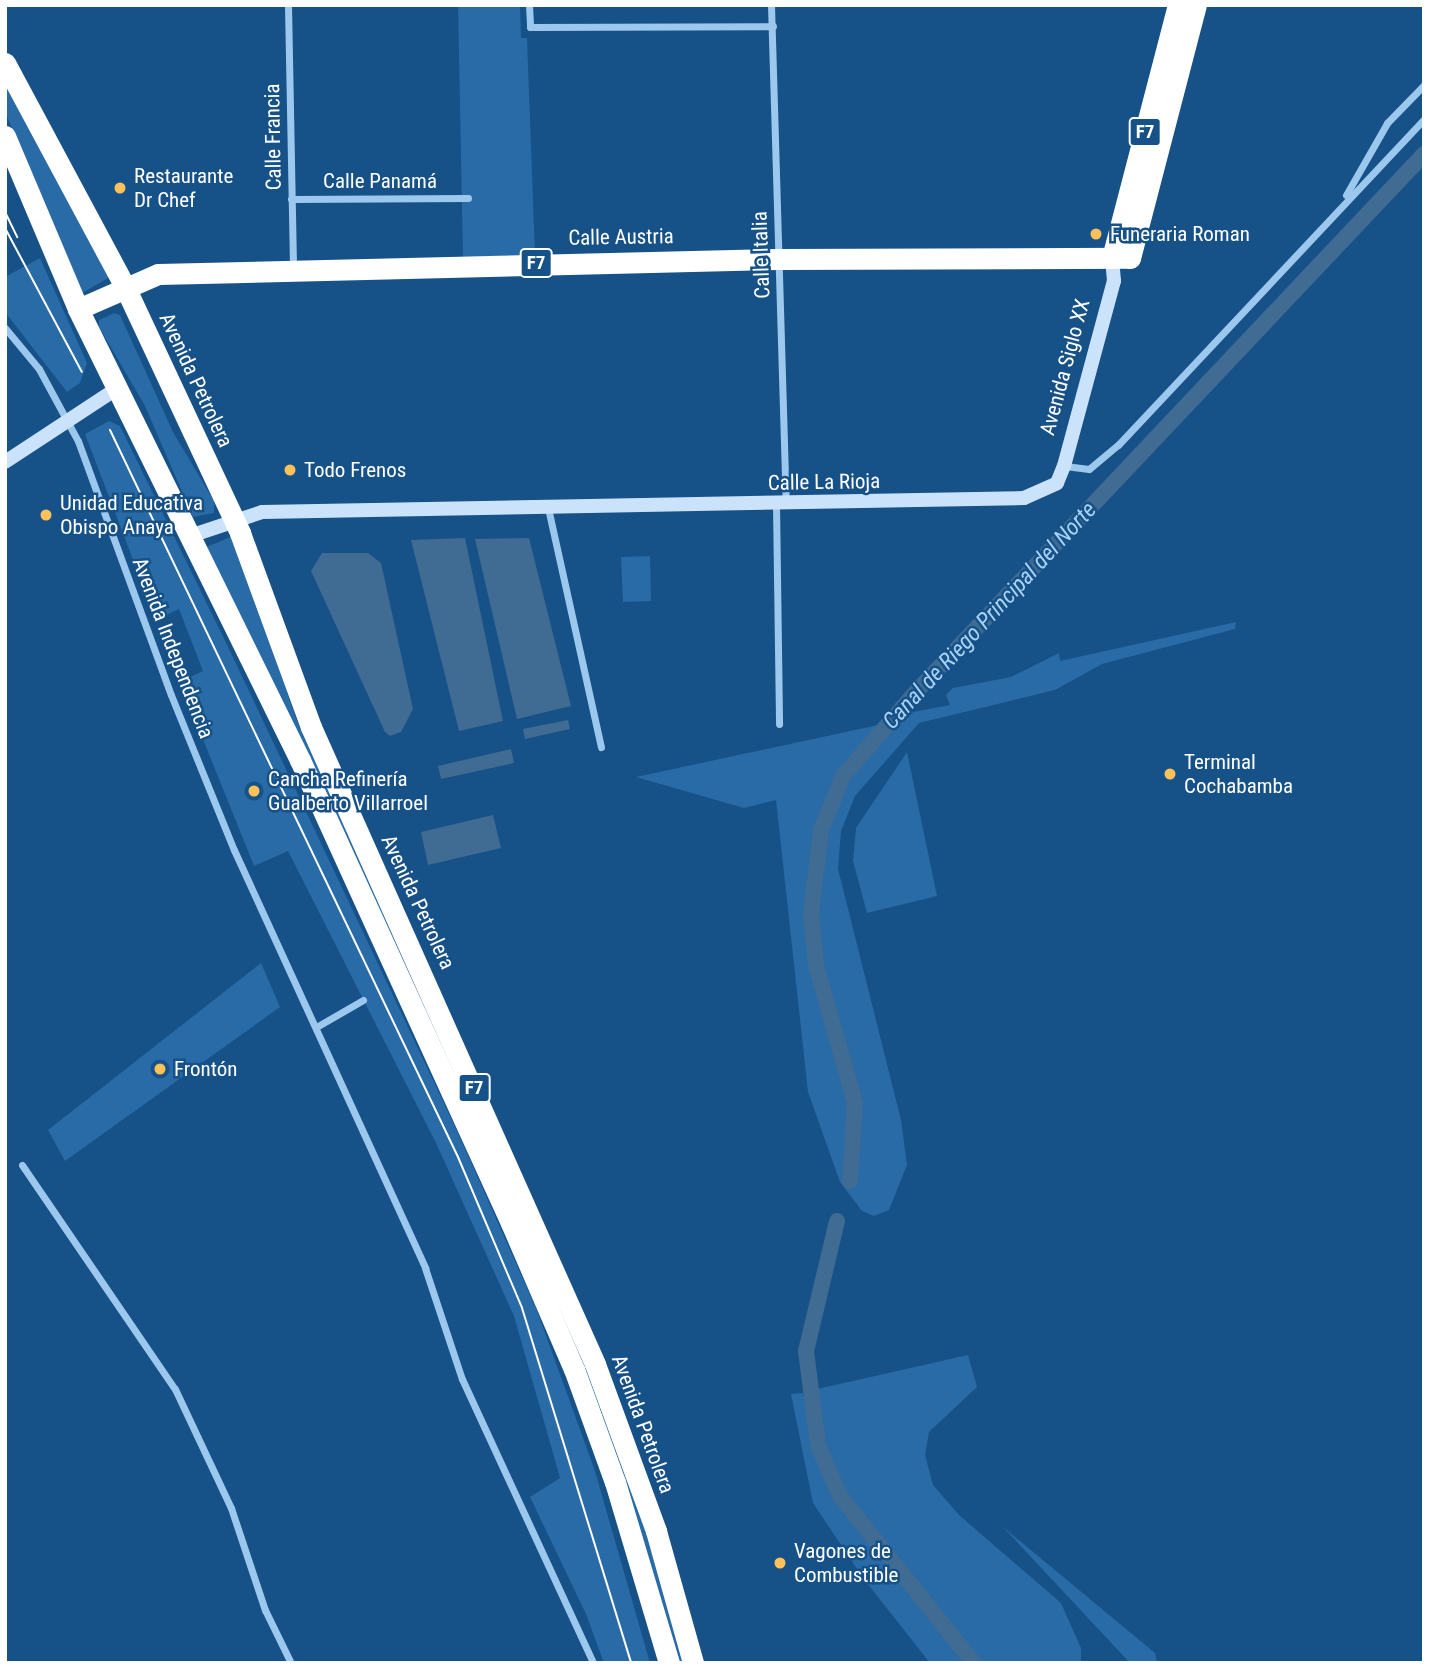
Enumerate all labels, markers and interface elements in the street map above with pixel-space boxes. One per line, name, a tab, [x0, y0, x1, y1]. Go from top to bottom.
street label: Calle Francia	[259, 83, 287, 191]
road number: F7	[1128, 116, 1162, 148]
place label: Restaurante Dr Chef	[134, 163, 233, 213]
street label: Calle Panamá	[323, 168, 437, 194]
marker: Restaurante Dr Chef	[112, 180, 128, 196]
street label: Calle Italia	[747, 211, 775, 299]
place label: Funeraria Roman	[1110, 221, 1250, 247]
street label: Calle Austria	[568, 223, 674, 251]
marker: Funeraria Roman	[1088, 226, 1104, 242]
road number: F7	[518, 247, 554, 278]
street label: Avenida Siglo XX	[1035, 296, 1095, 438]
street label: Avenida Petrolera	[154, 309, 238, 451]
place label: Todo Frenos	[304, 457, 406, 483]
marker: Todo Frenos	[282, 462, 298, 478]
street label: Calle La Rioja	[768, 468, 880, 496]
place label: Unidad Educativa Obispo Anaya	[60, 490, 203, 540]
water label: Canal de Riego Principal del Norte	[877, 497, 1103, 735]
marker: Unidad Educativa Obispo Anaya	[38, 507, 54, 523]
street label: Avenida Independencia	[127, 554, 219, 742]
place label: Terminal Cochabamba	[1184, 749, 1293, 799]
place label: Cancha Refinería Gualberto Villarroel	[268, 766, 428, 816]
marker: Terminal Cochabamba	[1162, 766, 1178, 782]
marker: Cancha Refinería Gualberto Villarroel	[246, 783, 262, 799]
street label: Avenida Petrolera	[376, 831, 460, 973]
place label: Frontón	[174, 1056, 237, 1082]
marker: Frontón	[152, 1061, 168, 1077]
road number: F7	[456, 1072, 491, 1104]
street label: Avenida Petrolera	[606, 1351, 680, 1497]
place label: Vagones de Combustible	[794, 1538, 898, 1588]
marker: Vagones de Combustible	[772, 1555, 788, 1571]

